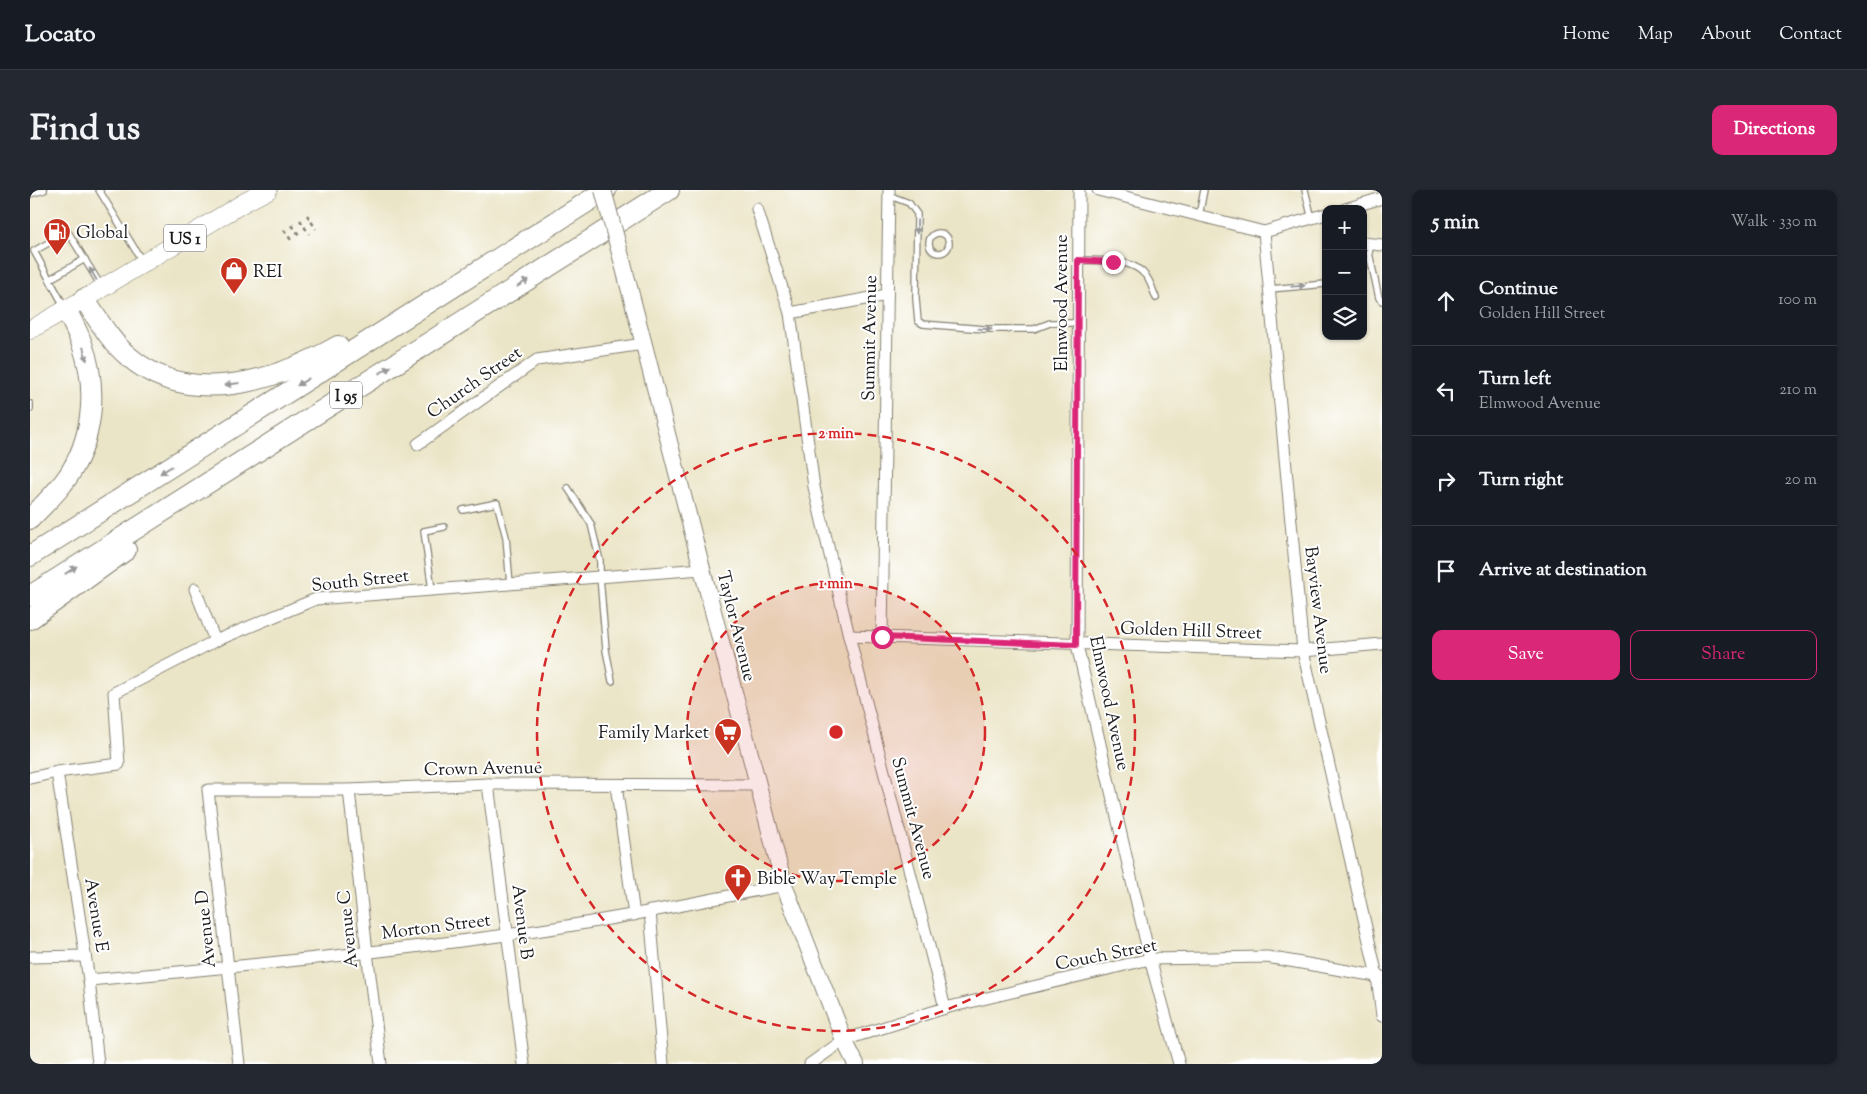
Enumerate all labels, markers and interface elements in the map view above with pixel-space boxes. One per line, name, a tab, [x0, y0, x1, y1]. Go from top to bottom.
text: Locato	[25, 18, 96, 52]
text: Home	[1563, 22, 1610, 48]
text: Map	[1638, 22, 1673, 48]
text: About	[1701, 22, 1751, 48]
text: Contact	[1779, 22, 1842, 48]
text: Find us	[30, 105, 140, 156]
button: Directions	[1712, 105, 1837, 155]
map controls	[1322, 205, 1367, 340]
button: +	[1322, 205, 1367, 250]
text: 5 min	[1432, 208, 1479, 238]
text: Walk · 330 m	[1731, 211, 1817, 234]
fuel station icon: Global	[42, 217, 72, 256]
one-way arrow	[913, 219, 921, 235]
place label: Global	[76, 221, 128, 247]
road number: US 1	[164, 224, 206, 252]
street label: Elmwood Avenue	[1050, 234, 1076, 372]
button: −	[1322, 250, 1367, 295]
route end	[1102, 251, 1125, 274]
shop icon: REI	[219, 256, 249, 295]
place label: REI	[253, 260, 283, 286]
one-way arrow	[89, 267, 98, 280]
street label: Summit Avenue	[857, 275, 885, 401]
text: Continue	[1479, 276, 1558, 303]
one-way arrow	[516, 278, 529, 287]
one-way arrow	[1290, 282, 1306, 290]
icon: ahead	[1432, 287, 1460, 315]
text: 100 m	[1778, 289, 1817, 312]
button: layers	[1322, 295, 1367, 340]
text: Golden Hill Street	[1479, 303, 1605, 326]
one-way arrow	[978, 325, 994, 333]
street label: Church Street	[422, 341, 528, 426]
one-way arrow	[81, 346, 89, 361]
one-way arrow	[379, 365, 392, 374]
text: Turn left	[1479, 366, 1551, 393]
icon: left	[1432, 377, 1460, 405]
one-way arrow	[296, 378, 310, 387]
text: 210 m	[1779, 379, 1817, 402]
one-way arrow	[224, 381, 240, 389]
road number: I 95	[330, 382, 362, 408]
text: Elmwood Avenue	[1479, 393, 1601, 416]
text: 2 min	[818, 424, 854, 445]
one-way arrow	[159, 465, 172, 474]
icon: right	[1432, 467, 1460, 495]
text: Turn right	[1479, 467, 1563, 494]
text: 20 m	[1784, 469, 1817, 492]
street label: Bayview Avenue	[1296, 545, 1338, 676]
icon: arrive	[1432, 557, 1460, 585]
text: Arrive at destination	[1479, 557, 1647, 584]
street label: South Street	[310, 564, 410, 600]
one-way arrow	[64, 565, 78, 574]
street label: Taylor Avenue	[709, 568, 761, 685]
text: 1 min	[819, 574, 853, 595]
street label: Golden Hill Street	[1120, 617, 1262, 647]
route start	[871, 626, 894, 649]
button: Save	[1432, 630, 1620, 680]
button: Share	[1630, 630, 1817, 680]
street label: Elmwood Avenue	[1081, 634, 1135, 773]
supermarket icon: Family Market	[713, 717, 743, 756]
place label: Family Market	[598, 721, 709, 747]
centre of rings	[827, 723, 845, 741]
street label: Summit Avenue	[883, 754, 941, 883]
street label: Crown Avenue	[424, 756, 542, 784]
church icon: Bible Way Temple	[723, 863, 753, 902]
place label: Bible Way Temple	[757, 867, 897, 893]
street label: Avenue E	[76, 876, 114, 954]
street label: Avenue B	[504, 883, 539, 961]
street label: Avenue C	[332, 888, 366, 969]
street label: Avenue D	[190, 889, 224, 969]
street label: Morton Street	[380, 908, 492, 948]
street label: Couch Street	[1053, 933, 1159, 979]

